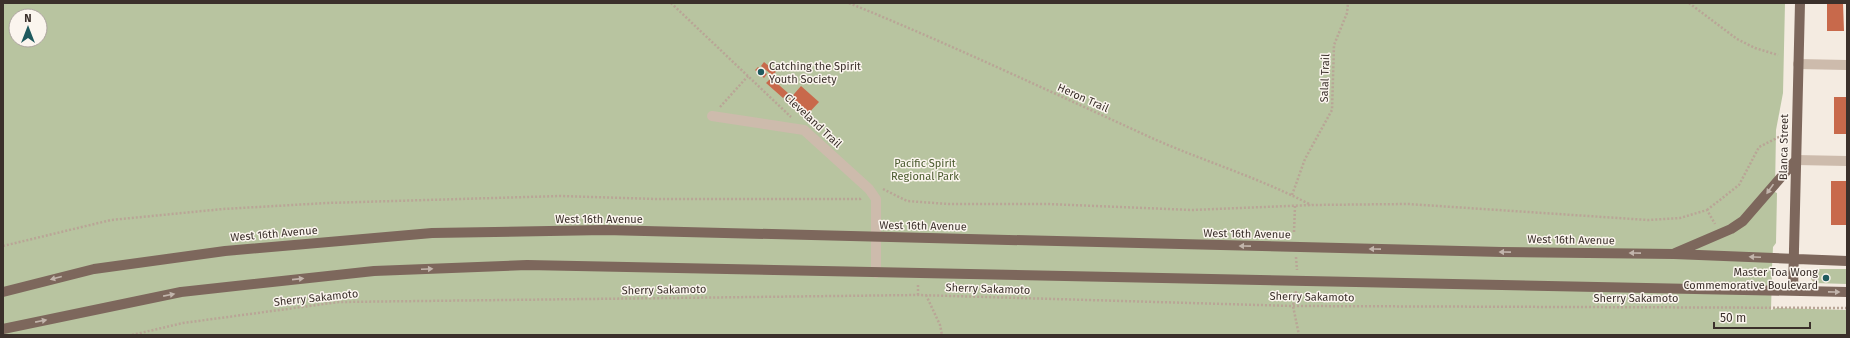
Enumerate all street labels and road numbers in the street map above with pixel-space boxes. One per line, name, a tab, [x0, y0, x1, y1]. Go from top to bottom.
street label: Salal Trail	[1318, 53, 1332, 103]
street label: Heron Trail	[1055, 81, 1111, 115]
street label: Cleveland Trail	[782, 91, 844, 151]
street label: Blanca Street	[1777, 114, 1791, 180]
street label: West 16th Avenue	[555, 213, 643, 226]
street label: West 16th Avenue	[879, 219, 967, 233]
street label: West 16th Avenue	[230, 224, 318, 244]
street label: West 16th Avenue	[1203, 227, 1291, 241]
street label: West 16th Avenue	[1527, 233, 1615, 247]
street label: Sherry Sakamoto	[945, 281, 1031, 297]
street label: Sherry Sakamoto	[622, 283, 706, 297]
street label: Sherry Sakamoto	[273, 287, 359, 309]
street label: Sherry Sakamoto	[1270, 290, 1354, 304]
street label: Sherry Sakamoto	[1594, 292, 1678, 305]

